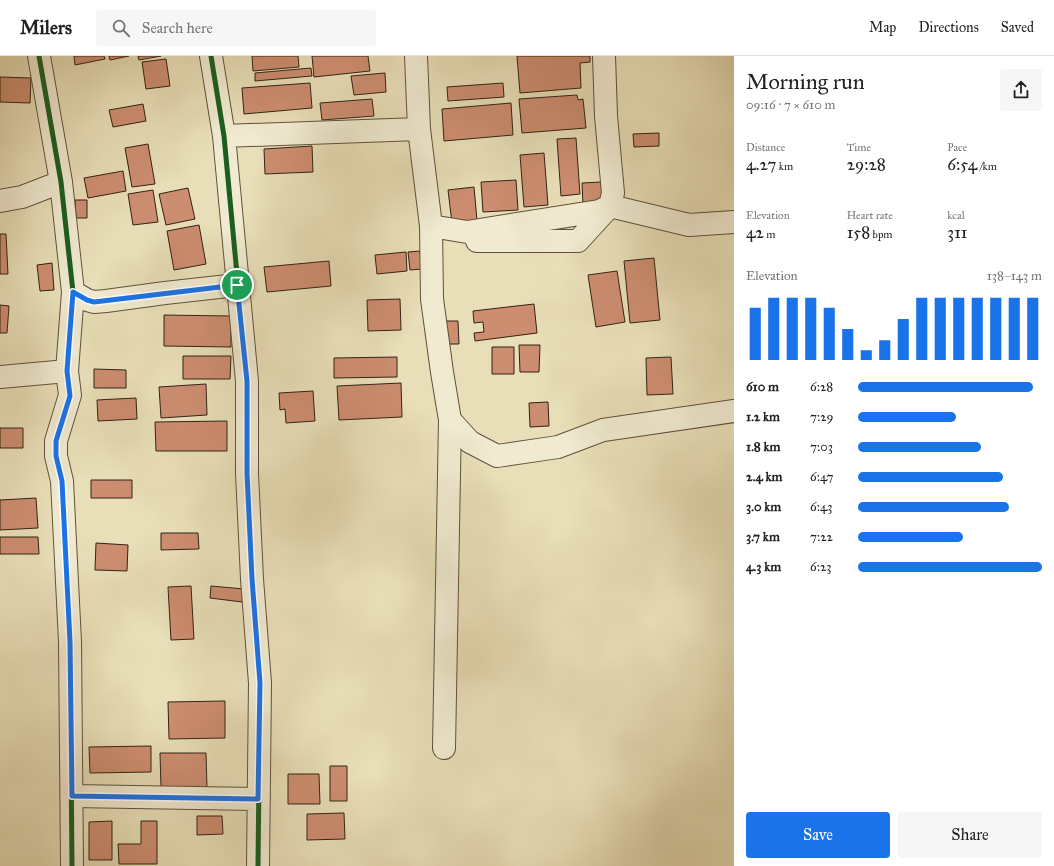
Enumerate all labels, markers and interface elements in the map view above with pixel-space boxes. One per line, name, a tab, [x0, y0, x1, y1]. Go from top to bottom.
search box	[96, 10, 376, 46]
text: Milers	[20, 16, 72, 39]
icon: search	[110, 17, 132, 39]
text: Search here	[142, 19, 213, 37]
text: Map	[869, 19, 896, 36]
text: Directions	[918, 19, 979, 36]
text: Saved	[1001, 19, 1034, 36]
text: Morning run	[746, 68, 865, 95]
button: share	[1000, 69, 1042, 111]
text: 09:16 · 7 × 610 m	[746, 97, 835, 113]
text: Distance	[746, 141, 785, 154]
text: Time	[847, 141, 871, 154]
text: Pace	[947, 141, 967, 154]
text: 4.27	[746, 154, 776, 175]
text: 29:28	[847, 154, 886, 175]
text: 6:54	[947, 154, 977, 175]
text: km	[776, 160, 793, 173]
text: /km	[977, 160, 997, 173]
text: Elevation	[746, 209, 790, 222]
text: Heart rate	[847, 209, 893, 222]
text: kcal	[947, 209, 965, 222]
text: 42	[746, 222, 764, 243]
text: 158	[847, 222, 870, 243]
text: 311	[947, 222, 968, 243]
text: m	[764, 228, 775, 241]
text: bpm	[870, 228, 893, 241]
pin	[220, 268, 254, 302]
text: Elevation	[746, 268, 798, 284]
text: 138–143 m	[987, 268, 1042, 284]
icon: arrive	[226, 274, 248, 296]
text: 610 m	[746, 379, 779, 395]
text: 6:28	[810, 379, 833, 395]
text: 1.2 km	[746, 409, 780, 425]
text: 7:29	[810, 409, 834, 425]
text: 1.8 km	[746, 439, 781, 455]
text: 7:03	[810, 439, 833, 455]
text: 2.4 km	[746, 469, 783, 485]
text: 6:47	[810, 469, 834, 485]
text: 3.0 km	[746, 499, 781, 515]
text: 6:43	[810, 499, 832, 515]
text: 3.7 km	[746, 529, 780, 545]
text: 7:22	[810, 529, 833, 545]
text: 4.3 km	[746, 559, 781, 575]
text: 6:23	[810, 559, 832, 575]
button: Save	[746, 812, 890, 858]
button: Share	[898, 812, 1042, 858]

